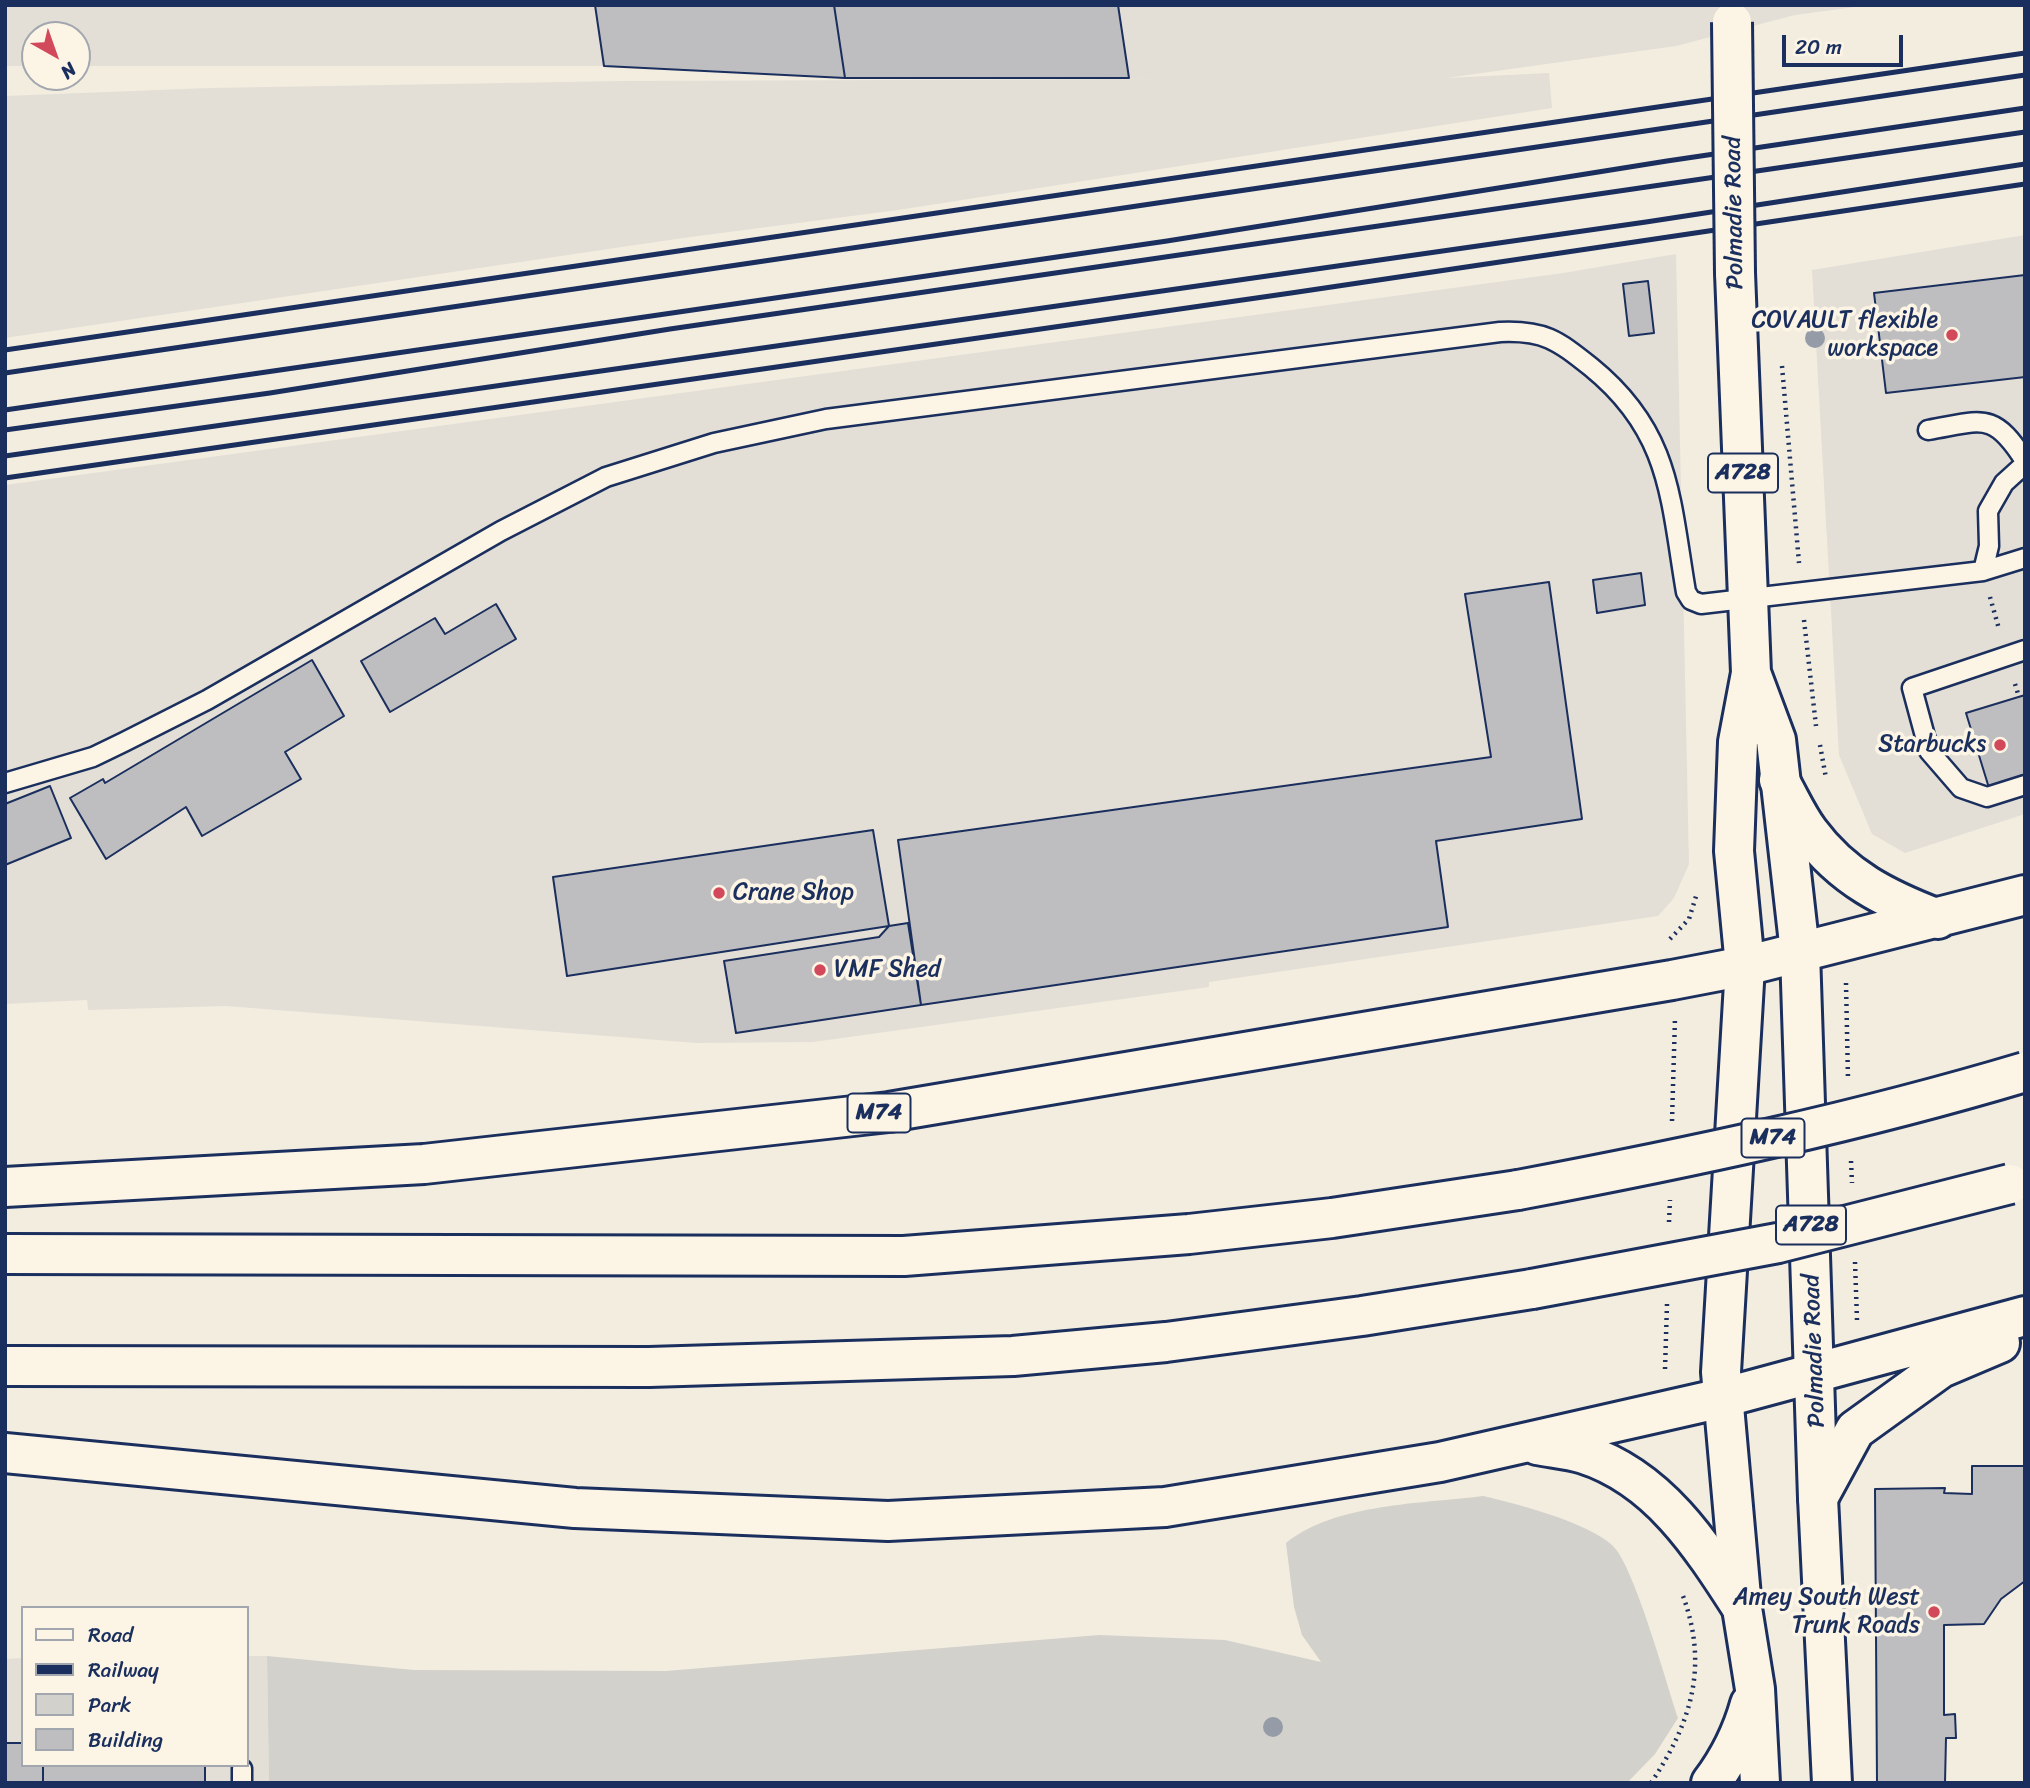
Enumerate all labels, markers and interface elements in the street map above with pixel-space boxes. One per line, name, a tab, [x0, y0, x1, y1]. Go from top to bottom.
north arrow	[21, 21, 91, 91]
scale bar	[1785, 21, 1906, 65]
text: 20 m	[1795, 28, 1842, 66]
text: N	[53, 54, 84, 88]
street label: Polmadie Road	[1719, 136, 1751, 290]
place label: COVAULT flexible workspace	[1751, 307, 1938, 363]
marker: COVAULT flexible workspace	[1944, 327, 1960, 343]
road number: A728	[1708, 453, 1778, 492]
place label: Starbucks	[1878, 731, 1986, 759]
marker: Starbucks	[1992, 737, 2008, 753]
place label: Crane Shop	[733, 879, 854, 907]
marker: Crane Shop	[711, 885, 727, 901]
place label: VMF Shed	[834, 956, 941, 984]
marker: VMF Shed	[812, 962, 828, 978]
road number: M74	[848, 1094, 910, 1132]
road number: M74	[1742, 1119, 1804, 1158]
road number: A728	[1776, 1206, 1846, 1244]
street label: Polmadie Road	[1798, 1274, 1832, 1428]
place label: Amey South West Trunk Roads	[1733, 1584, 1920, 1640]
marker: Amey South West Trunk Roads	[1926, 1604, 1942, 1620]
legend	[21, 1606, 248, 1767]
text: Road	[88, 1616, 133, 1654]
text: Railway	[88, 1651, 159, 1689]
text: Park	[88, 1686, 131, 1724]
text: Building	[88, 1721, 163, 1759]

